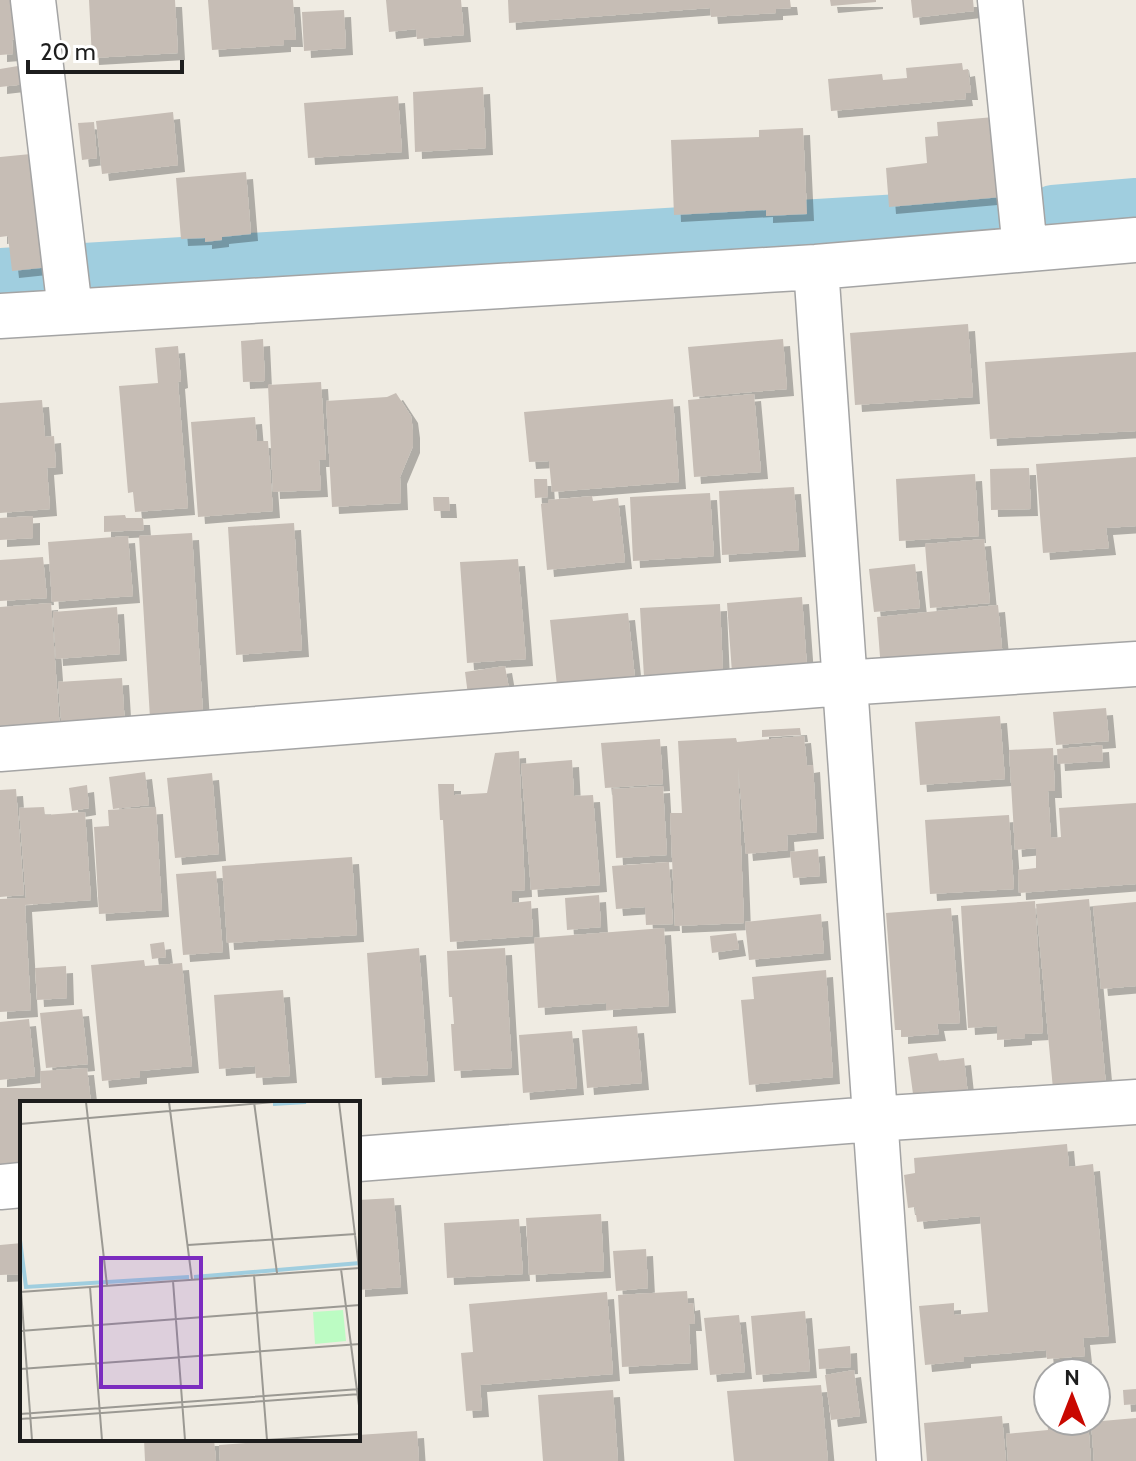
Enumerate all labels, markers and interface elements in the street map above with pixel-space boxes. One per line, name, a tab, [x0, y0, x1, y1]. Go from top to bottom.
scale bar	[28, 24, 182, 74]
text: 20 m	[40, 37, 96, 66]
inset map	[20, 1101, 360, 1441]
north arrow	[1032, 1357, 1112, 1437]
text: N	[1064, 1364, 1080, 1391]

